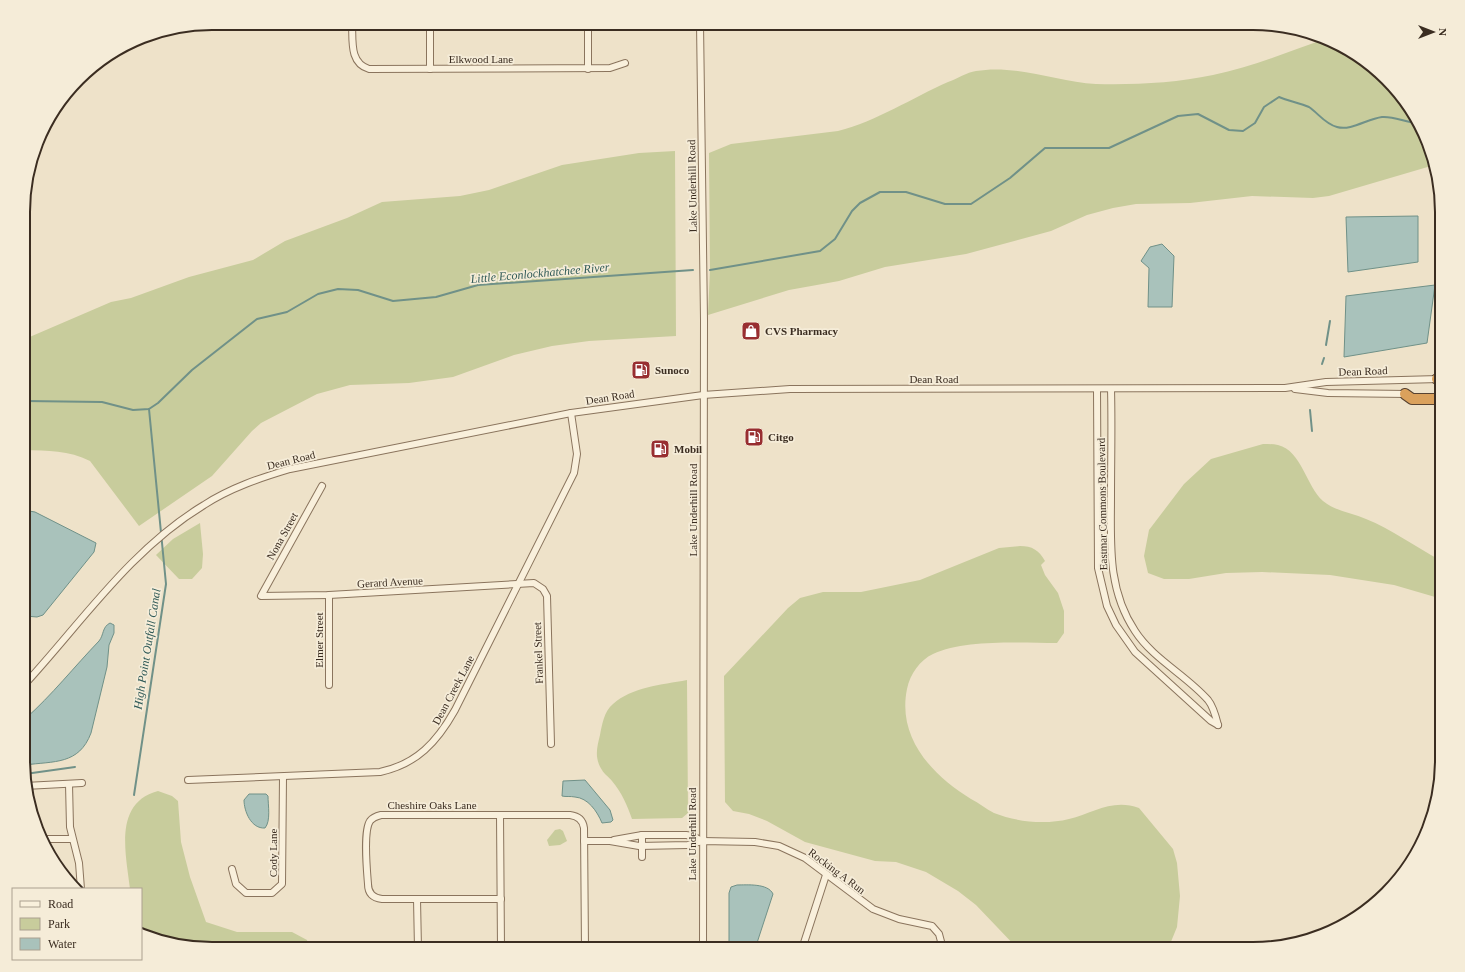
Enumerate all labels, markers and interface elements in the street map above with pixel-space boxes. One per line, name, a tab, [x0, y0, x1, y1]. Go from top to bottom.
north arrow	[1413, 12, 1453, 52]
text: N	[1437, 28, 1449, 36]
street label: Elkwood Lane	[449, 53, 513, 65]
street label: Lake Underhill Road	[685, 139, 699, 233]
water label: Little Econlockhatchee River	[469, 260, 610, 286]
shop icon: CVS Pharmacy	[740, 320, 762, 342]
place label: CVS Pharmacy	[765, 325, 839, 337]
fuel station icon: Sunoco	[630, 359, 652, 381]
place label: Sunoco	[655, 364, 690, 376]
street label: Dean Road	[1338, 364, 1388, 378]
street label: Dean Road	[909, 373, 959, 385]
street label: Dean Road	[585, 387, 636, 407]
fuel station icon: Citgo	[743, 426, 765, 448]
place label: Citgo	[768, 431, 794, 443]
street label: Eastmar Commons Boulevard	[1095, 437, 1109, 570]
fuel station icon: Mobil	[649, 438, 671, 460]
place label: Mobil	[674, 443, 702, 455]
street label: Dean Road	[266, 448, 317, 472]
street label: Lake Underhill Road	[687, 463, 699, 556]
street label: Nona Street	[264, 510, 300, 562]
street label: Gerard Avenue	[357, 574, 423, 590]
water label: High Point Outfall Canal	[130, 587, 164, 712]
street label: Elmer Street	[313, 612, 325, 668]
street label: Frankel Street	[531, 622, 545, 684]
street label: Dean Creek Lane	[430, 653, 476, 727]
street label: Lake Underhill Road	[686, 787, 698, 880]
street label: Cheshire Oaks Lane	[387, 799, 477, 811]
street label: Cody Lane	[267, 829, 279, 877]
street label: Rocking A Run	[806, 846, 868, 897]
legend	[12, 888, 142, 960]
text: Road	[48, 897, 73, 911]
text: Park	[48, 917, 70, 931]
text: Water	[48, 937, 76, 951]

